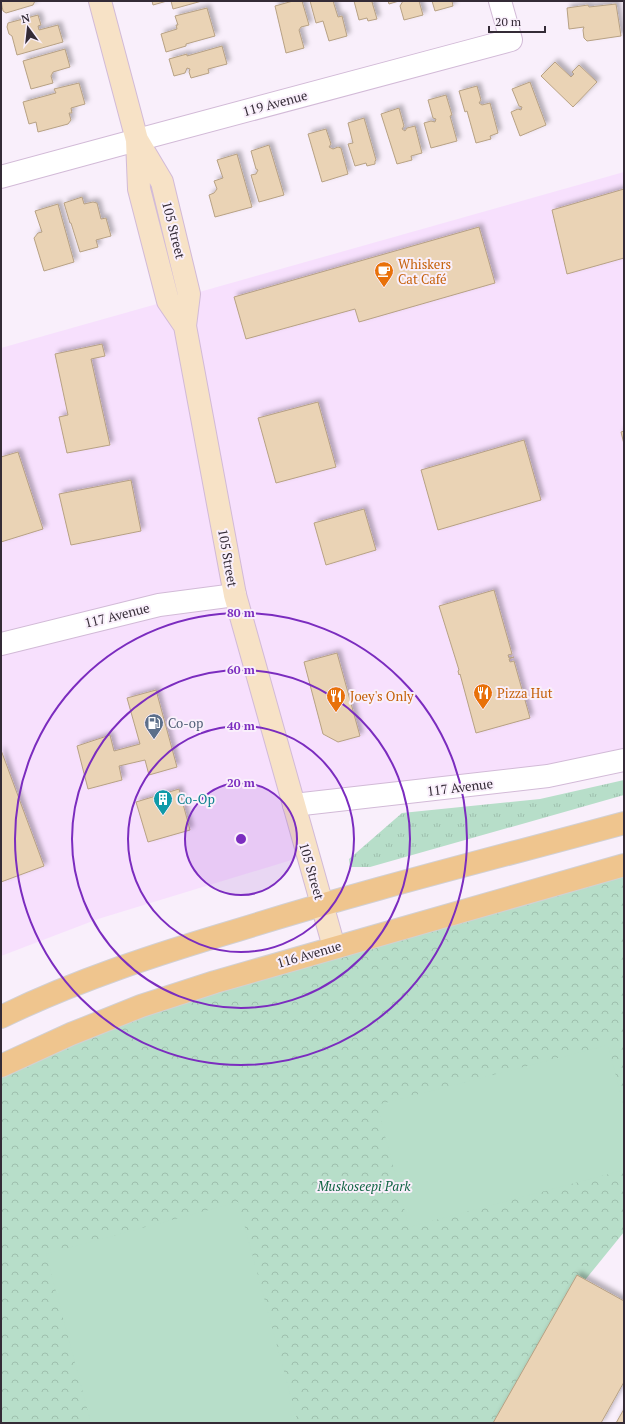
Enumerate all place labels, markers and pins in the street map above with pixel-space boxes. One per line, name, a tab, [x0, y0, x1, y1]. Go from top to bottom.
place label: Whiskers Cat Café	[398, 255, 451, 288]
cafe icon: Whiskers Cat Café	[373, 260, 395, 288]
restaurant icon: Pizza Hut	[472, 682, 494, 710]
place label: Pizza Hut	[497, 684, 553, 702]
restaurant icon: Joey's Only	[325, 685, 347, 713]
place label: Joey's Only	[350, 687, 414, 705]
fuel station icon: Co-op	[143, 712, 165, 740]
place label: Co-op	[168, 714, 203, 732]
building icon: Co-Op	[152, 788, 174, 816]
place label: Co-Op	[177, 790, 215, 808]
centre of rings	[234, 832, 248, 846]

